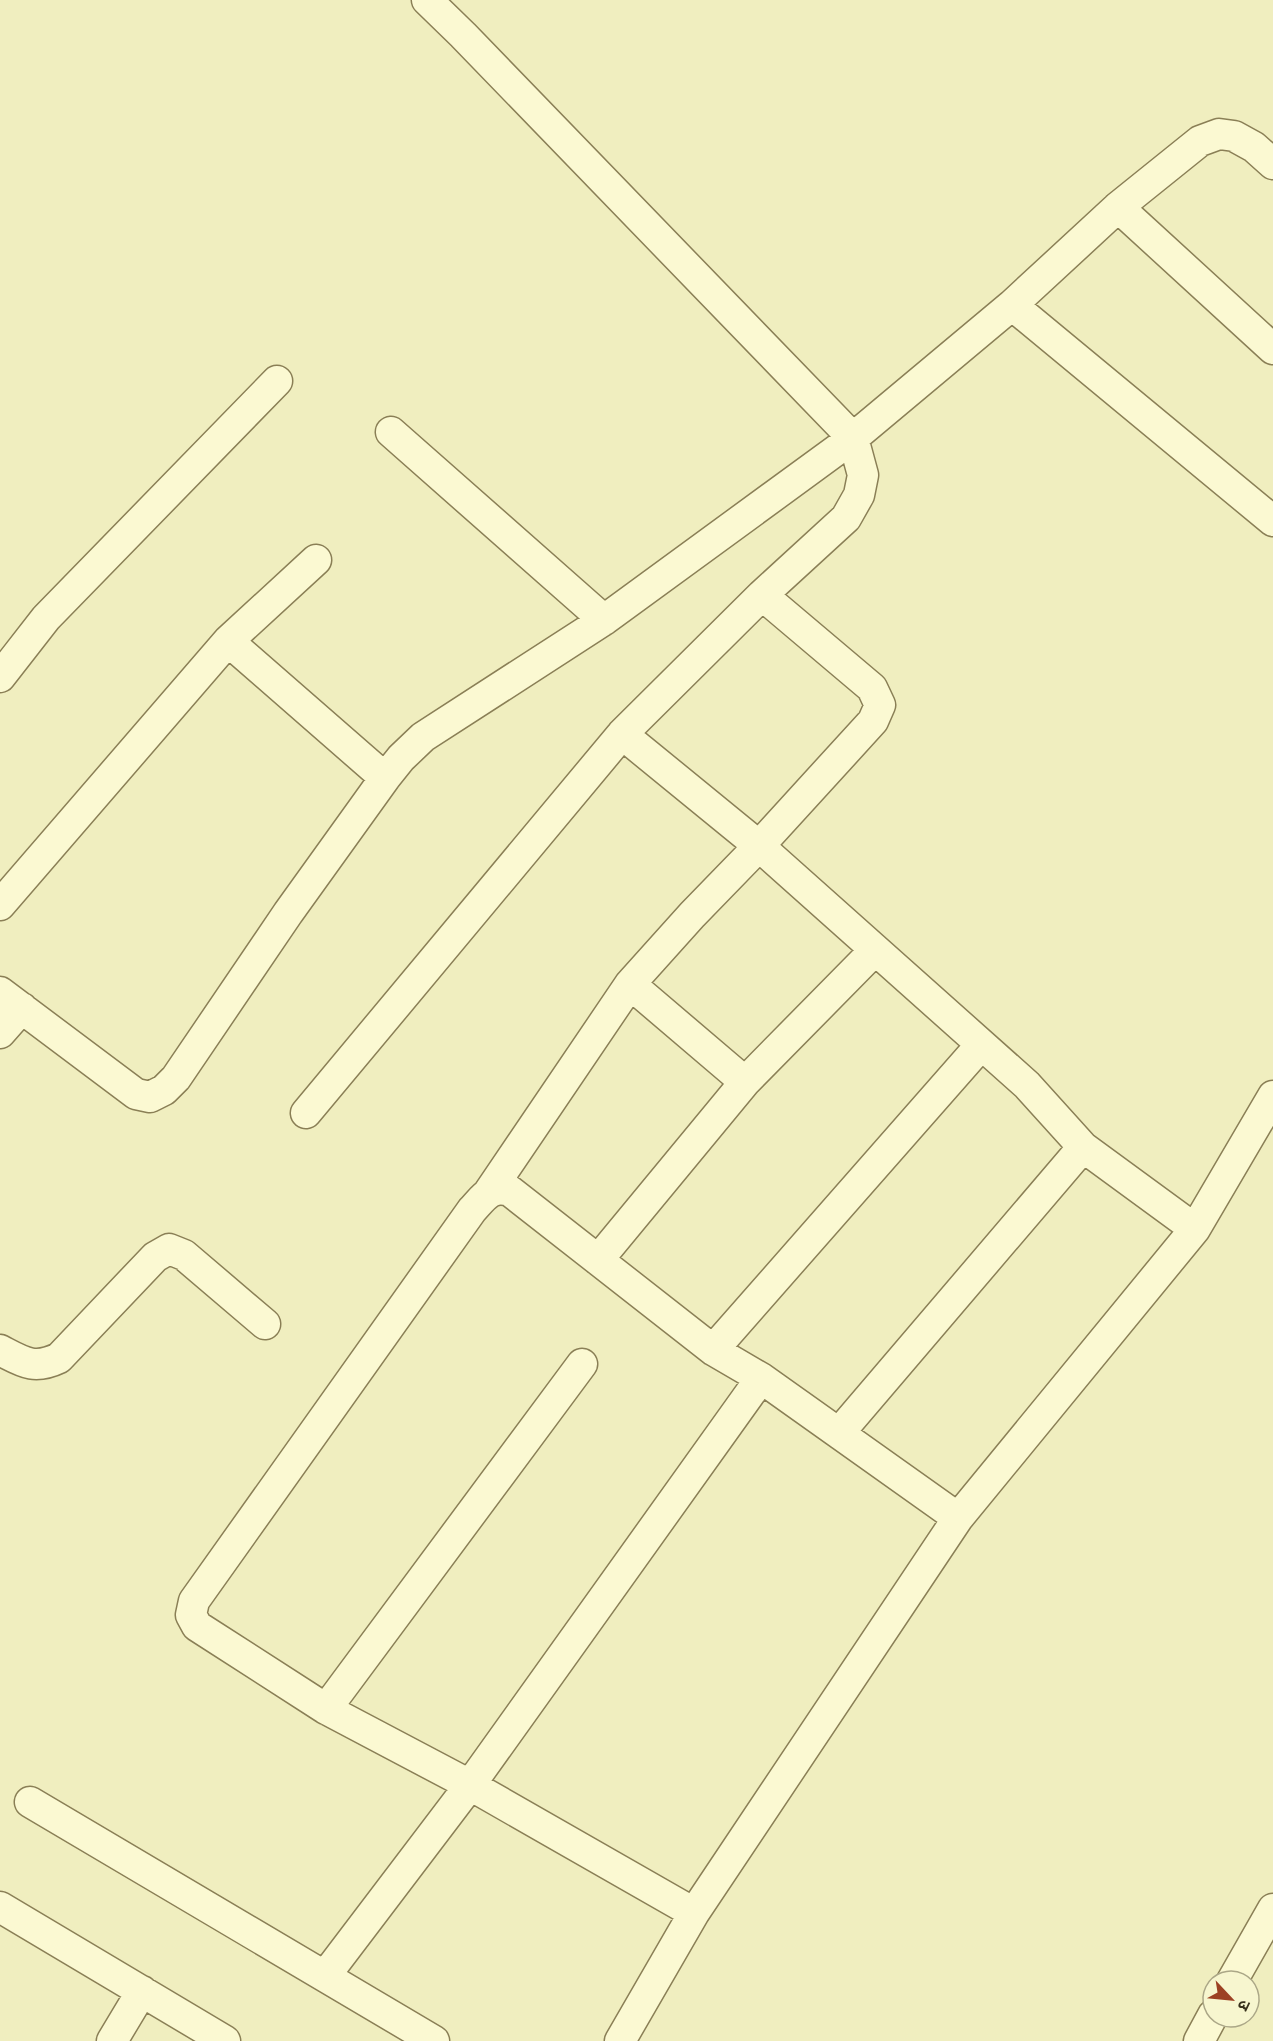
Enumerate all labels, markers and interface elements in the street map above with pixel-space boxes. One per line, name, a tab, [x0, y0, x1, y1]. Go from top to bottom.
north arrow	[1201, 1969, 1261, 2029]
text: उ	[1233, 1997, 1255, 2014]

